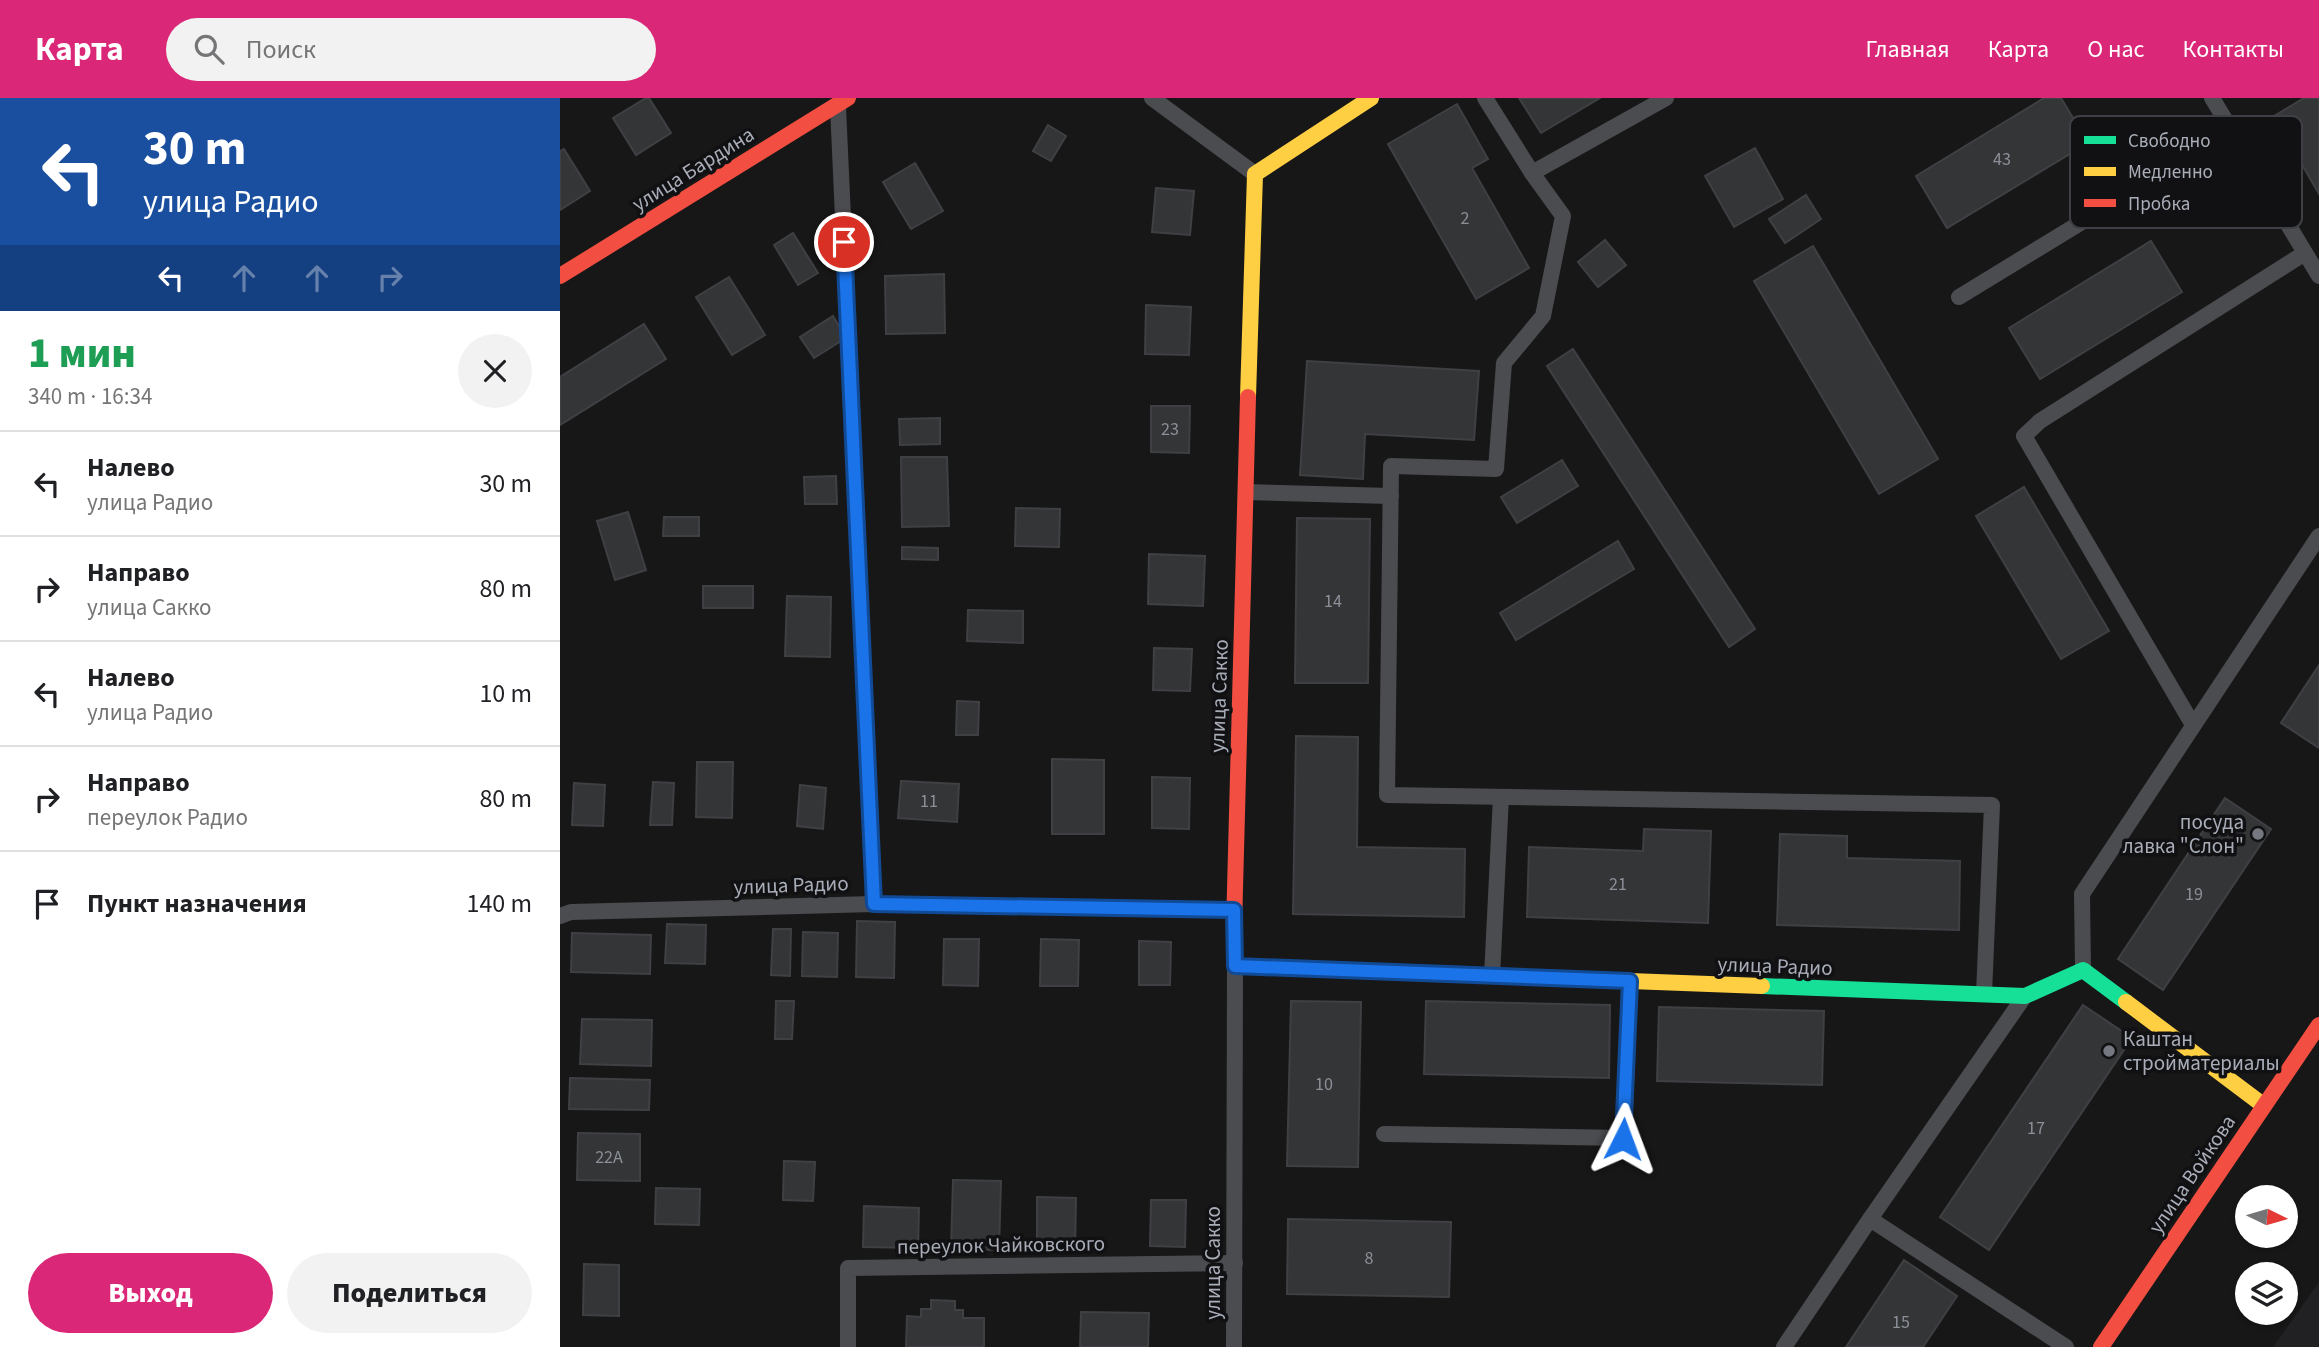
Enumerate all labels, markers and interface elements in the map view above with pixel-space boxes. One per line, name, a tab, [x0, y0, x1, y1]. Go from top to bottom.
search box	[166, 18, 656, 81]
text: Карта	[35, 26, 124, 73]
icon: search	[190, 30, 228, 68]
text: Поиск	[246, 31, 316, 68]
text: Главная	[1865, 32, 1950, 67]
text: Карта	[1988, 32, 2049, 67]
text: О нас	[2087, 32, 2144, 67]
text: Контакты	[2182, 32, 2284, 67]
text: 30 m	[143, 114, 247, 184]
legend	[2070, 116, 2302, 228]
street label: улица Бардина	[626, 119, 760, 219]
icon: left	[28, 126, 119, 217]
text: Свободно	[2128, 128, 2211, 155]
house number: 43	[1993, 147, 2011, 172]
text: Медленно	[2128, 159, 2213, 186]
text: улица Радио	[143, 179, 319, 225]
text: Пробка	[2128, 191, 2190, 218]
house number: 2	[1461, 206, 1470, 231]
pin	[814, 212, 874, 272]
icon: arrive	[825, 223, 863, 261]
icon: left	[152, 259, 190, 297]
icon: ahead	[225, 259, 263, 297]
icon: ahead	[298, 259, 336, 297]
icon: right	[371, 259, 409, 297]
text: 1 мин	[28, 324, 136, 384]
button: close	[458, 334, 532, 408]
text: 340 m · 16:34	[28, 380, 152, 413]
house number: 23	[1161, 417, 1179, 442]
text: Налево	[87, 449, 175, 486]
icon: left	[28, 465, 66, 503]
text: 30 m	[479, 465, 532, 502]
text: улица Радио	[87, 486, 213, 519]
text: Направо	[87, 554, 190, 591]
icon: right	[28, 570, 66, 608]
text: 80 m	[479, 570, 532, 607]
house number: 14	[1324, 589, 1342, 614]
text: улица Сакко	[87, 591, 211, 624]
street label: улица Сакко	[1202, 639, 1236, 753]
text: Налево	[87, 659, 175, 696]
icon: left	[28, 675, 66, 713]
text: 10 m	[479, 675, 532, 712]
text: улица Радио	[87, 696, 213, 729]
text: Направо	[87, 764, 190, 801]
icon: right	[28, 780, 66, 818]
text: 80 m	[479, 780, 532, 817]
house number: 11	[920, 789, 938, 814]
text: переулок Радио	[87, 801, 248, 834]
place label: посуда лавка "Слон"	[2122, 807, 2244, 861]
marker: посуда лавка "Слон"	[2250, 826, 2266, 842]
street label: улица Радио	[733, 868, 849, 902]
house number: 21	[1609, 872, 1627, 897]
house number: 19	[2185, 882, 2203, 907]
icon: arrive	[28, 885, 66, 923]
text: Пункт назначения	[87, 885, 307, 922]
text: 140 m	[466, 885, 532, 922]
street label: улица Радио	[1717, 949, 1833, 983]
place label: Каштан стройматериалы	[2123, 1024, 2280, 1078]
marker: Каштан стройматериалы	[2101, 1043, 2117, 1059]
house number: 10	[1315, 1072, 1333, 1097]
position arrow	[1586, 1102, 1660, 1176]
street label: улица Войкова	[2141, 1109, 2243, 1239]
house number: 17	[2027, 1116, 2045, 1141]
house number: 22А	[595, 1145, 623, 1170]
north arrow	[2235, 1185, 2298, 1248]
map controls	[2235, 1185, 2298, 1325]
street label: улица Сакко	[1198, 1206, 1228, 1320]
street label: переулок Чайковского	[897, 1228, 1105, 1262]
house number: 8	[1365, 1246, 1374, 1271]
button: Выход	[28, 1253, 273, 1333]
button: Поделиться	[287, 1253, 532, 1333]
button: layers	[2235, 1262, 2298, 1325]
house number: 15	[1892, 1310, 1910, 1335]

